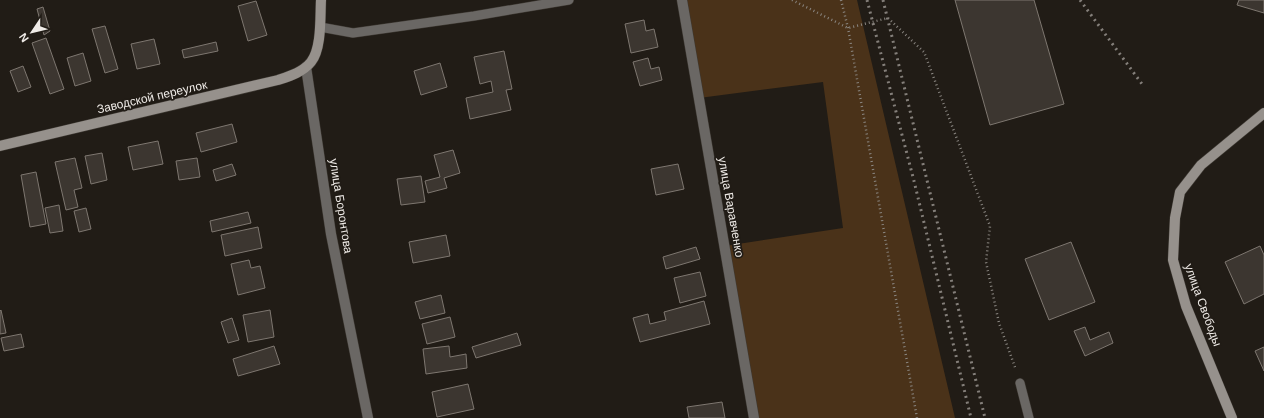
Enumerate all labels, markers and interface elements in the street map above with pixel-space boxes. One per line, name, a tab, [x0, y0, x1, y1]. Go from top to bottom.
north arrow	[12, 12, 52, 52]
text: N	[17, 31, 31, 44]
street label: Заводской переулок	[95, 77, 209, 117]
street label: улица Варавченко	[715, 156, 747, 259]
street label: улица Боронтова	[327, 158, 355, 255]
street label: улица Свободы	[1182, 262, 1224, 348]

